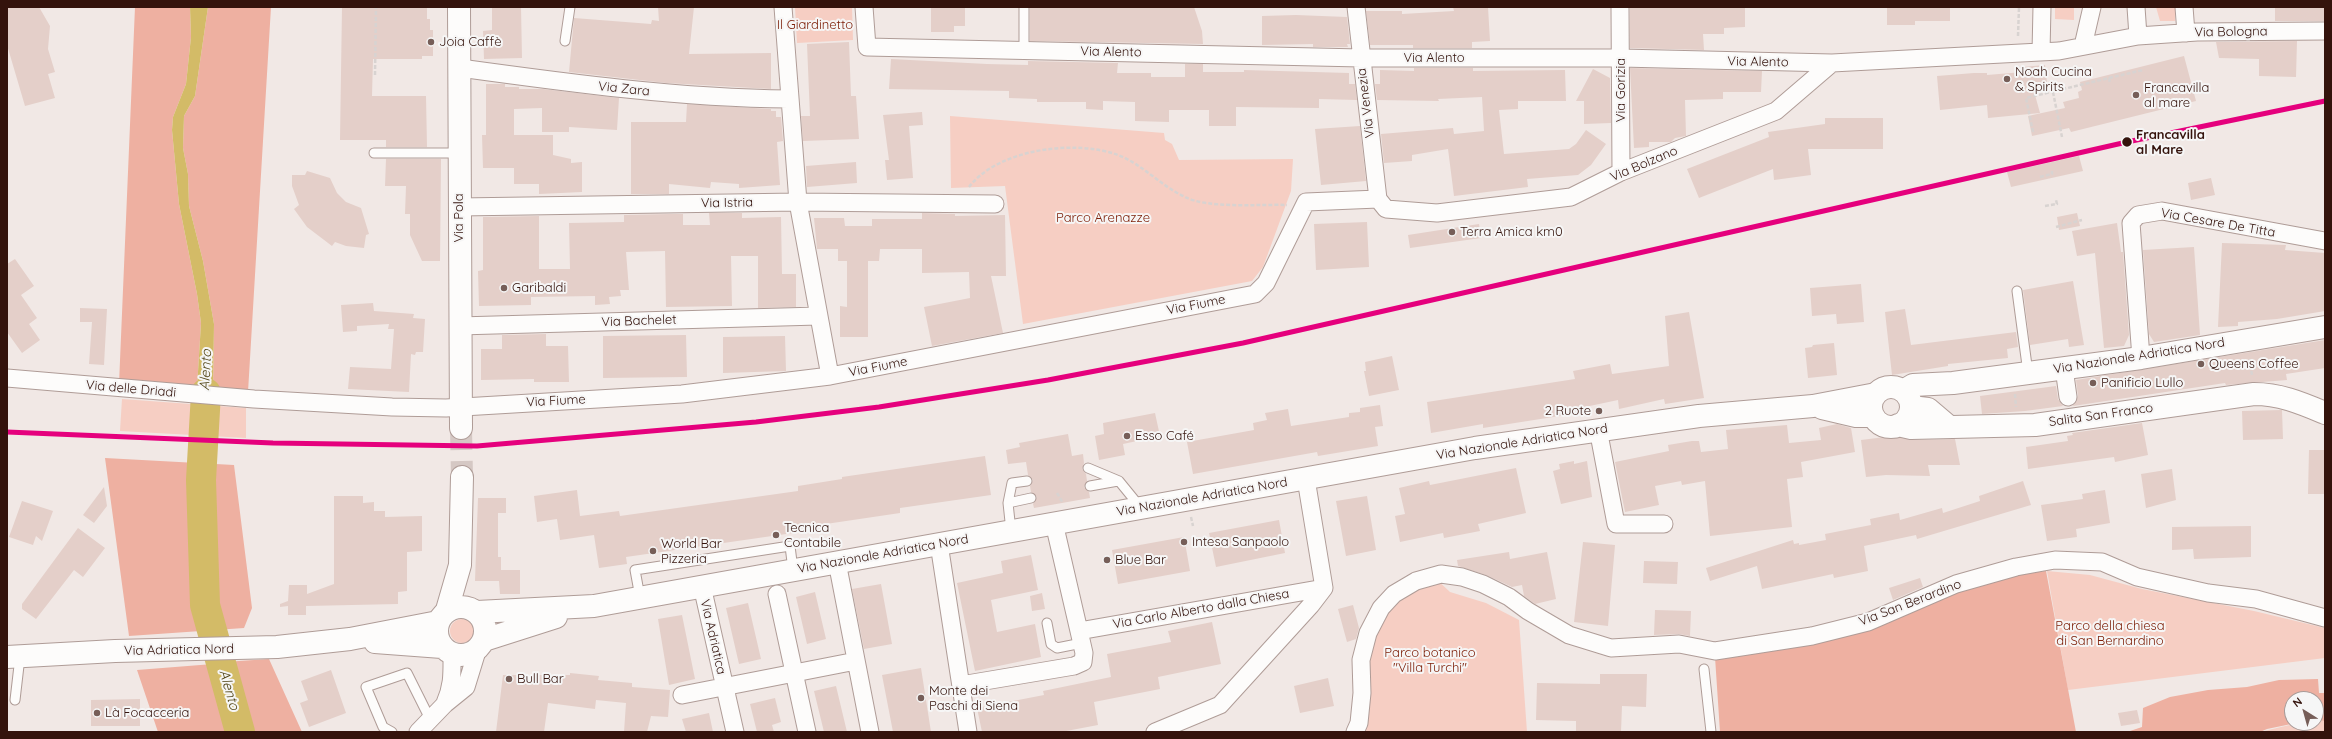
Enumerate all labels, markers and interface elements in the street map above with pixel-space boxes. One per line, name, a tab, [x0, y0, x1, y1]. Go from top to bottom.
park label: Il Giardinetto	[777, 17, 853, 33]
street label: Via Bologna	[2194, 24, 2268, 40]
place label: Joia Caffè	[439, 34, 502, 50]
marker: Joia Caffè	[426, 37, 436, 47]
street label: Via Alento	[1080, 44, 1142, 60]
street label: Via Alento	[1403, 50, 1465, 66]
street label: Via Alento	[1727, 54, 1789, 70]
street label: Via Gorizia	[1613, 58, 1629, 122]
place label: Noah Cucina & Spirits	[2015, 64, 2092, 95]
street label: Via Venezia	[1354, 67, 1378, 139]
marker: Noah Cucina & Spirits	[2002, 74, 2012, 84]
street label: Via Zara	[597, 79, 651, 99]
place label: Francavilla al mare	[2144, 80, 2209, 111]
marker: Francavilla al mare	[2131, 90, 2141, 100]
place label: Francavilla al Mare	[2136, 127, 2205, 158]
marker: Francavilla al Mare	[2120, 135, 2134, 149]
street label: Via Bolzano	[1608, 143, 1680, 185]
street label: Via Pola	[451, 193, 467, 243]
street label: Via Istria	[701, 195, 753, 211]
street label: Via Cesare De Titta	[2160, 205, 2276, 241]
park label: Parco Arenazze	[1056, 210, 1150, 226]
place label: Terra Amica km0	[1460, 224, 1563, 240]
marker: Terra Amica km0	[1447, 227, 1457, 237]
place label: Garibaldi	[512, 280, 566, 296]
marker: Garibaldi	[499, 283, 509, 293]
street label: Via Fiume	[1165, 292, 1227, 318]
street label: Via Bachelet	[601, 312, 677, 330]
street label: Via Nazionale Adriatica Nord	[2052, 335, 2226, 377]
water label: Alento	[197, 349, 215, 391]
street label: Via Fiume	[847, 354, 909, 380]
place label: Queens Coffee	[2209, 356, 2299, 372]
marker: Queens Coffee	[2196, 359, 2206, 369]
place label: Panificio Lullo	[2101, 375, 2183, 391]
street label: Via delle Driadi	[85, 377, 177, 401]
marker: Panificio Lullo	[2088, 378, 2098, 388]
street label: Via Fiume	[526, 392, 586, 410]
street label: Salita San Franco	[2048, 400, 2154, 430]
place label: 2 Ruote	[1545, 403, 1591, 419]
marker: 2 Ruote	[1594, 406, 1604, 416]
street label: Via Nazionale Adriatica Nord	[1435, 421, 1609, 463]
place label: Esso Café	[1135, 428, 1194, 444]
marker: Esso Café	[1122, 431, 1132, 441]
street label: Via Nazionale Adriatica Nord	[1115, 474, 1289, 520]
place label: Tecnica Contabile	[784, 520, 841, 551]
marker: Tecnica Contabile	[771, 530, 781, 540]
street label: Via Nazionale Adriatica Nord	[796, 531, 970, 577]
place label: Intesa Sanpaolo	[1192, 534, 1289, 550]
place label: World Bar Pizzeria	[661, 536, 722, 567]
marker: Intesa Sanpaolo	[1179, 537, 1189, 547]
marker: World Bar Pizzeria	[648, 546, 658, 556]
place label: Blue Bar	[1115, 552, 1166, 568]
marker: Blue Bar	[1102, 555, 1112, 565]
street label: Via San Berardino	[1857, 576, 1963, 630]
street label: Via Carlo Alberto dalla Chiesa	[1111, 586, 1291, 632]
street label: Via Adriatica	[697, 598, 729, 676]
park label: Parco della chiesa di San Bernardino	[2055, 618, 2165, 649]
street label: Via Adriatica Nord	[124, 641, 234, 659]
park label: Parco botanico "Villa Turchi"	[1384, 645, 1476, 676]
water label: Alento	[215, 668, 243, 712]
place label: Bull Bar	[517, 671, 564, 687]
marker: Bull Bar	[504, 674, 514, 684]
place label: Monte dei Paschi di Siena	[929, 683, 1018, 714]
north arrow	[2284, 691, 2324, 731]
marker: Monte dei Paschi di Siena	[916, 693, 926, 703]
text: N	[2290, 694, 2305, 710]
place label: Là Focacceria	[105, 705, 189, 721]
marker: Là Focacceria	[92, 708, 102, 718]

